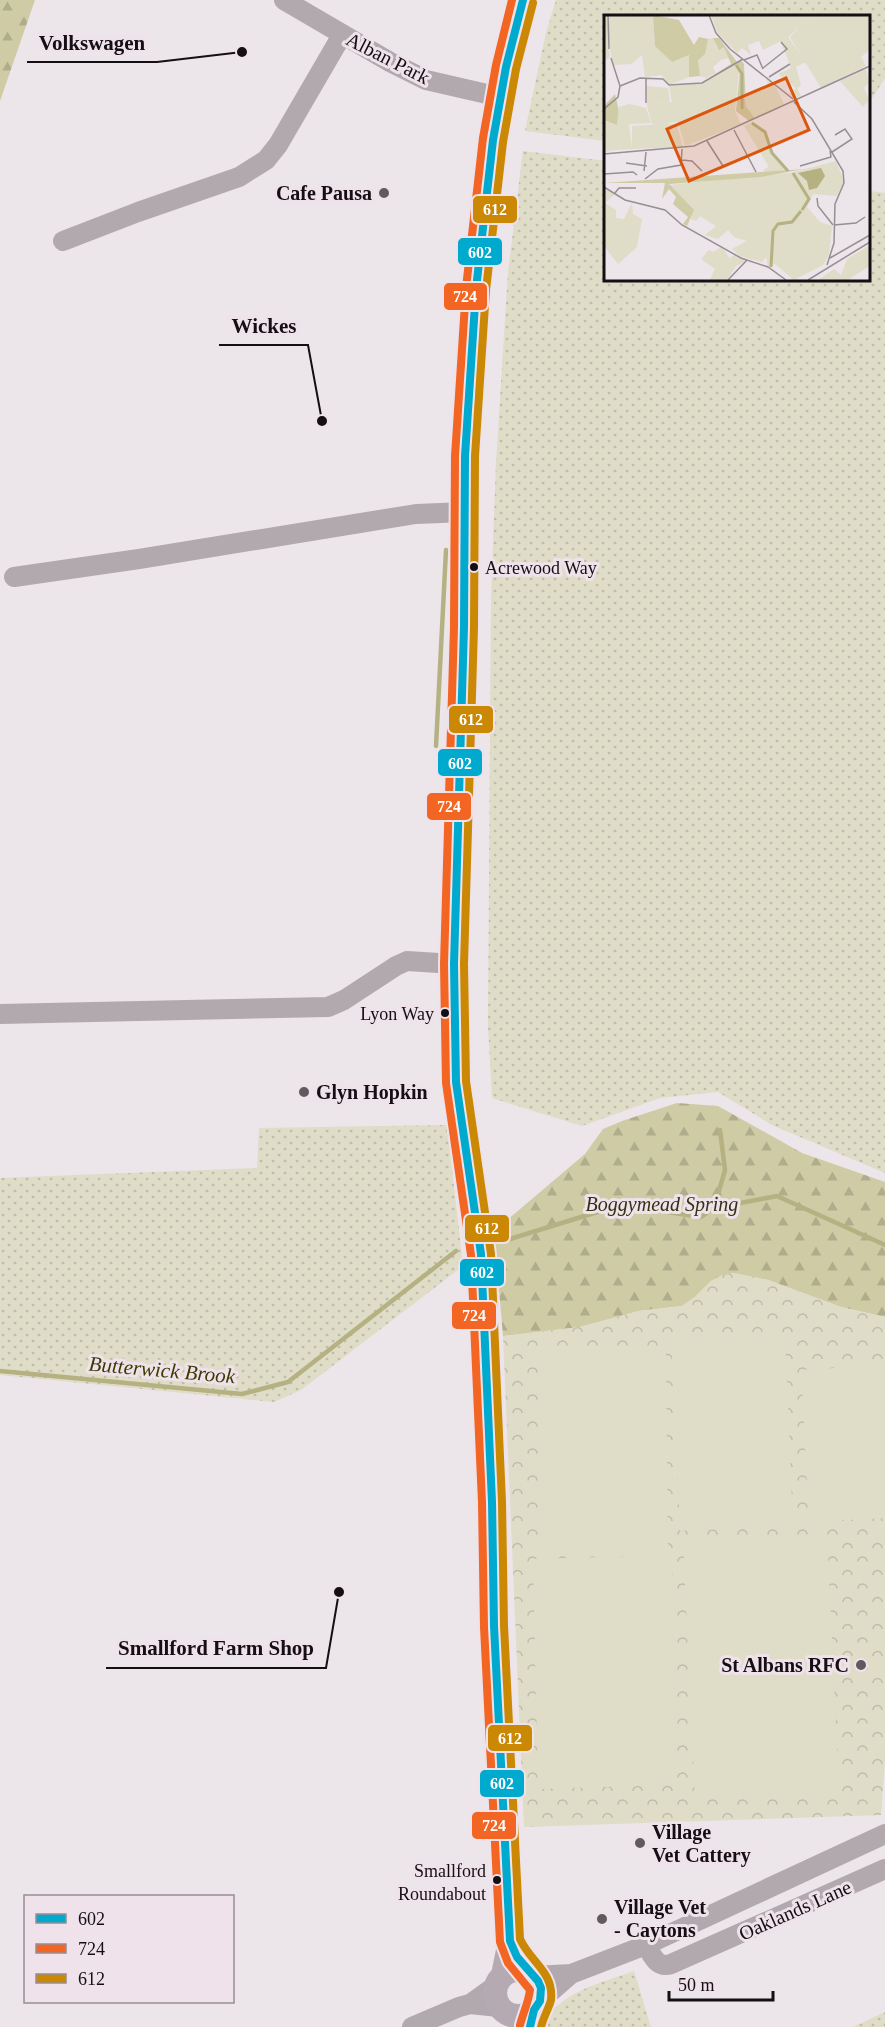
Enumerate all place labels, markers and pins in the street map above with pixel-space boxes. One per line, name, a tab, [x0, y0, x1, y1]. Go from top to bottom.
callout: Volkswagen	[27, 23, 157, 62]
place label: Cafe Pausa	[276, 182, 372, 204]
marker: Cafe Pausa	[377, 186, 391, 200]
callout: Wickes	[219, 306, 308, 345]
place label: Acrewood Way	[485, 558, 597, 578]
marker: Acrewood Way	[468, 561, 480, 573]
place label: Lyon Way	[360, 1004, 434, 1024]
marker: Lyon Way	[439, 1007, 451, 1019]
place label: Glyn Hopkin	[316, 1081, 428, 1104]
marker: Glyn Hopkin	[297, 1085, 311, 1099]
callout: Smallford Farm Shop	[106, 1629, 326, 1668]
place label: St Albans RFC	[721, 1654, 849, 1676]
marker: St Albans RFC	[854, 1658, 868, 1672]
place label: Village Vet Cattery	[652, 1821, 751, 1867]
marker: Village Vet Cattery	[633, 1836, 647, 1850]
place label: Smallford Roundabout	[398, 1861, 486, 1904]
marker: Smallford Roundabout	[491, 1874, 503, 1886]
place label: Village Vet - Caytons	[614, 1896, 706, 1942]
marker: Village Vet - Caytons	[595, 1912, 609, 1926]

